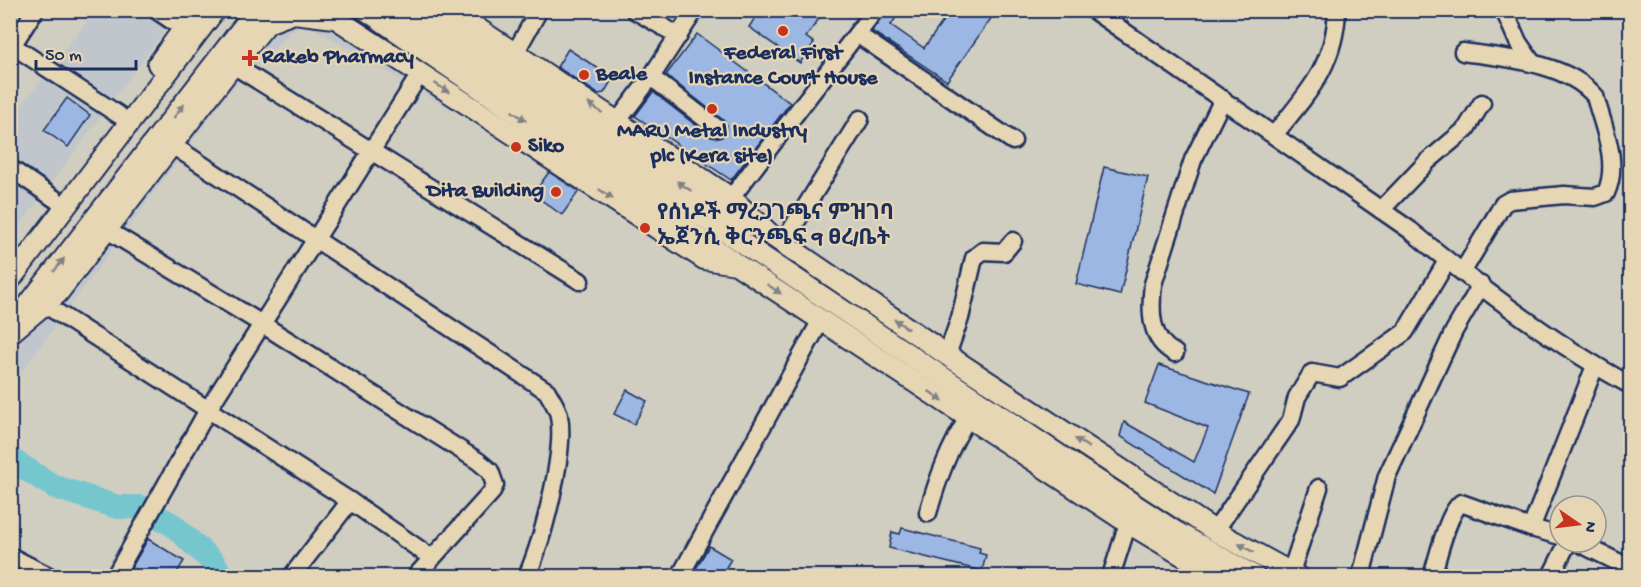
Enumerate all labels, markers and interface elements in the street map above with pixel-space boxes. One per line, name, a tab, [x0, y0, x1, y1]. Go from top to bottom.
marker: Federal First Instance Court House	[776, 24, 790, 38]
scale bar	[36, 33, 136, 71]
place label: Federal First Instance Court House	[689, 41, 878, 92]
place label: Rakeb Pharmacy	[261, 45, 414, 71]
text: 50 m	[45, 46, 82, 67]
marker: Rakeb Pharmacy	[243, 51, 257, 65]
place label: Beale	[595, 62, 648, 88]
marker: Beale	[577, 68, 591, 82]
one-way arrow	[434, 83, 451, 94]
one-way arrow	[588, 102, 604, 114]
marker: MARU Metal Industry plc (Kera site)	[705, 102, 719, 116]
one-way arrow	[172, 103, 184, 118]
one-way arrow	[511, 110, 528, 121]
place label: MARU Metal Industry plc (Kera site)	[617, 119, 807, 170]
place label: Siko	[528, 134, 565, 160]
marker: Siko	[509, 140, 523, 154]
place label: Dita Building	[425, 179, 544, 205]
one-way arrow	[676, 180, 692, 192]
marker: Dita Building	[549, 185, 563, 199]
one-way arrow	[598, 188, 614, 199]
place label: የሰነዶች ማረጋገጫና ምዝገባ ኤጀንሲ ቅርንጫፍ 9 ፀረ/ቤት	[657, 200, 894, 253]
marker: የሰነዶች ማረጋገጫና ምዝገባ ኤጀንሲ ቅርንጫፍ 9 ፀረ/ቤት	[638, 221, 652, 235]
one-way arrow	[53, 257, 66, 273]
one-way arrow	[765, 283, 782, 294]
one-way arrow	[894, 318, 910, 330]
one-way arrow	[928, 390, 944, 401]
one-way arrow	[1074, 437, 1090, 449]
north arrow	[1548, 494, 1608, 554]
text: N	[1579, 519, 1600, 535]
one-way arrow	[1237, 543, 1254, 553]

